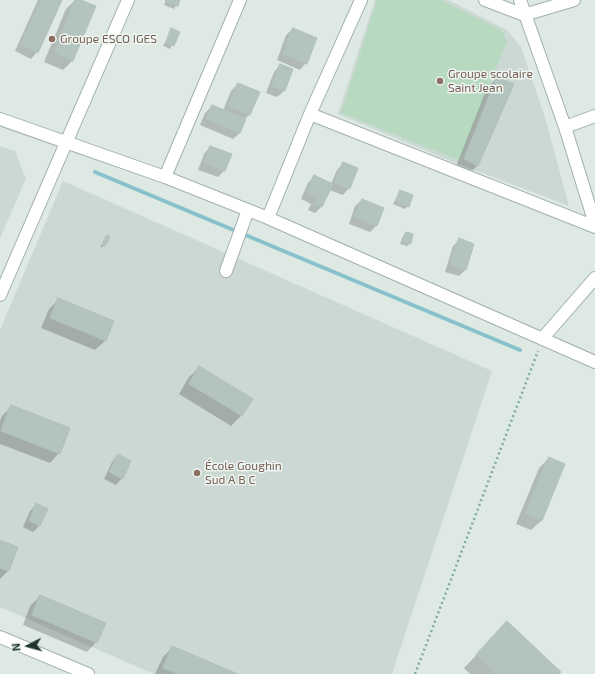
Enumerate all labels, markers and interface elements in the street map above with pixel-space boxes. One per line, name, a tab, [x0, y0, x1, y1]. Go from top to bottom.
place label: Groupe ESCO IGES	[60, 32, 157, 46]
marker: Groupe ESCO IGES	[47, 34, 57, 44]
place label: Groupe scolaire Saint Jean	[448, 67, 533, 95]
marker: Groupe scolaire Saint Jean	[435, 76, 445, 86]
place label: École Goughin Sud A B C	[205, 459, 282, 487]
marker: École Goughin Sud A B C	[192, 468, 202, 478]
north arrow	[8, 626, 48, 666]
text: N	[9, 643, 22, 652]

